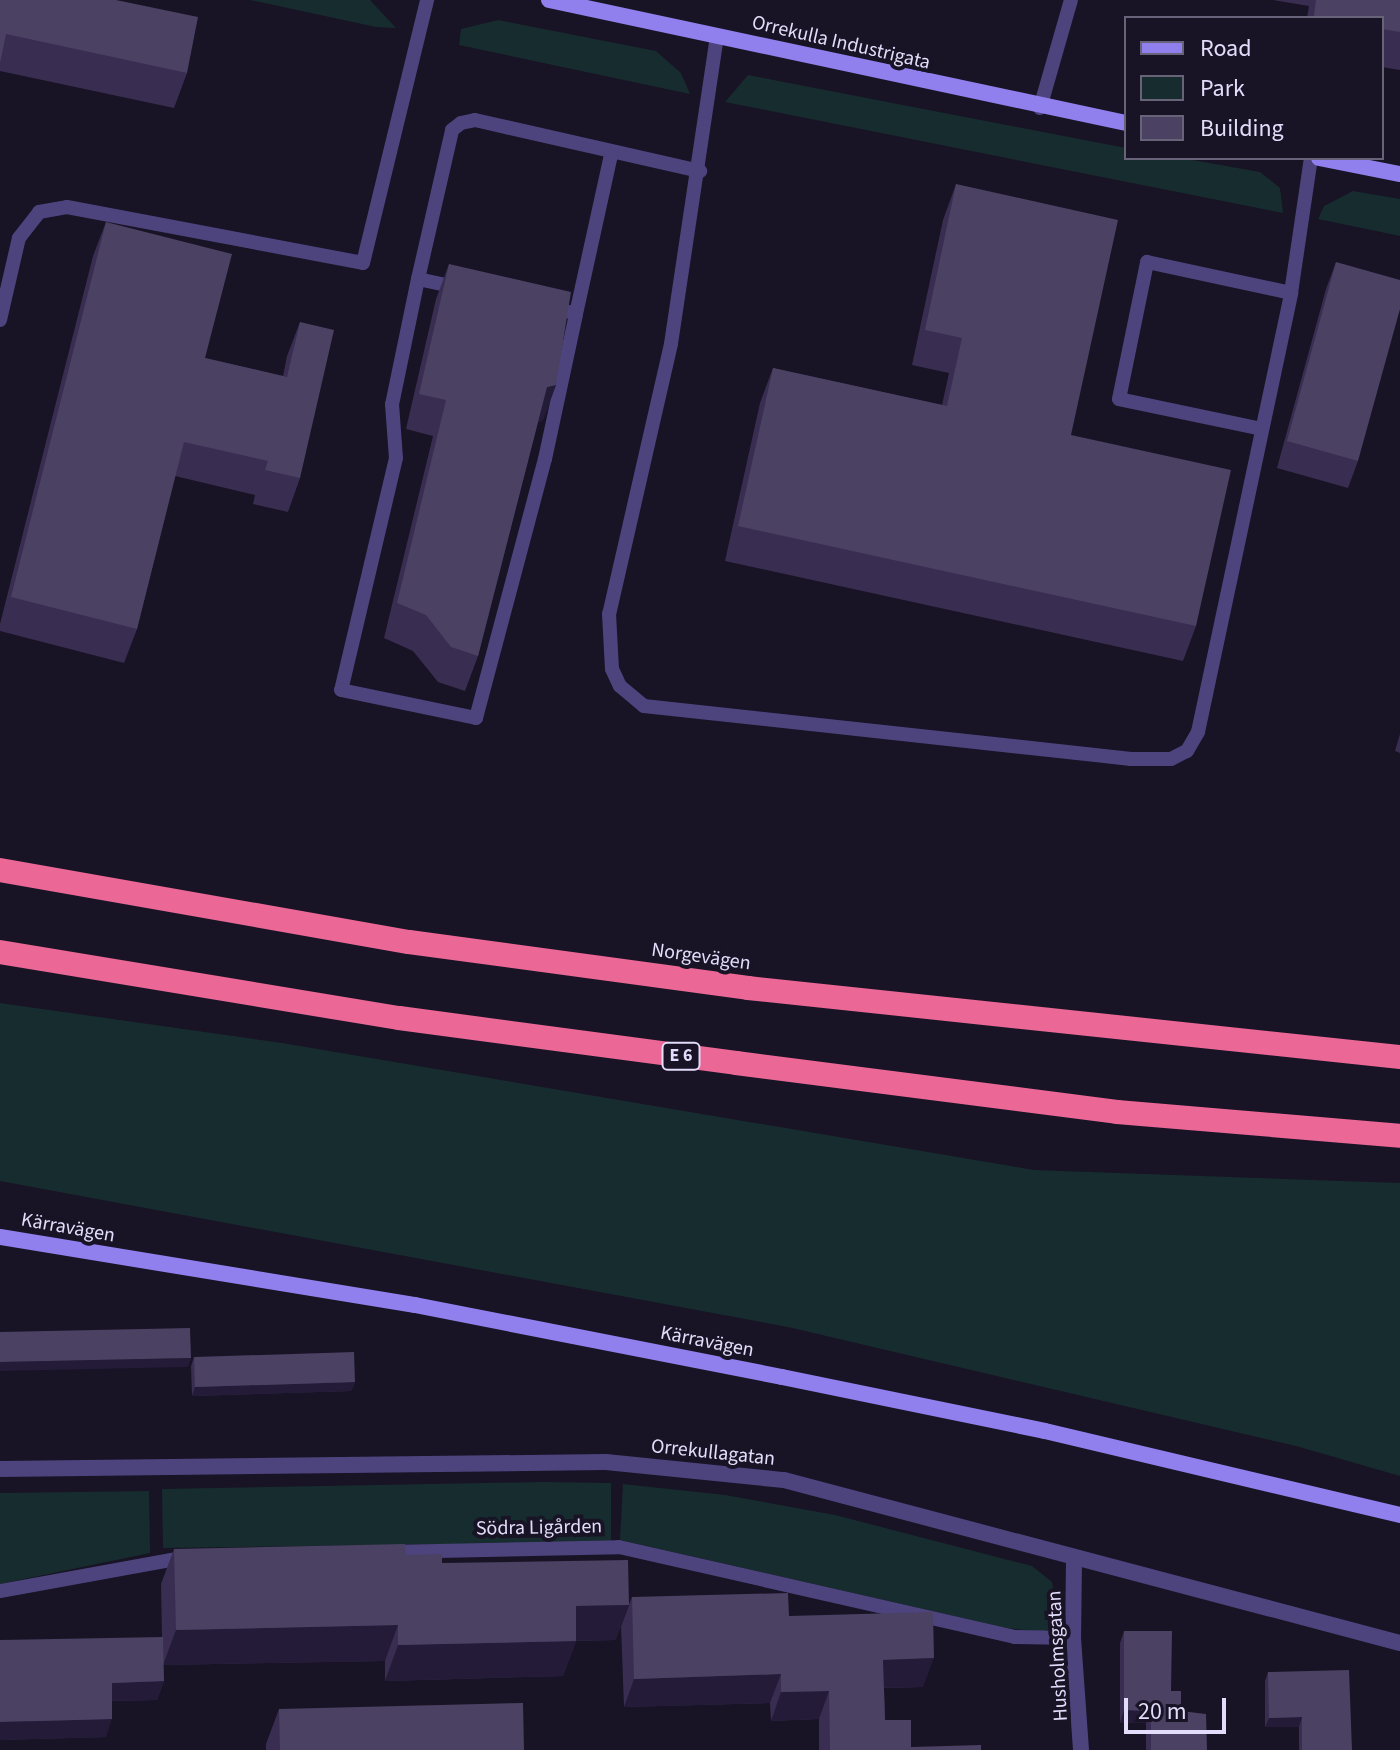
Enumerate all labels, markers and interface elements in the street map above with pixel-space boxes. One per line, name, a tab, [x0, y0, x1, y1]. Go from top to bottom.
street label: Orrekulla Industrigata	[749, 11, 933, 75]
legend	[1124, 16, 1384, 160]
text: Road	[1200, 31, 1252, 66]
text: Park	[1200, 71, 1245, 106]
text: Building	[1200, 111, 1284, 146]
street label: Norgevägen	[650, 938, 752, 976]
road number: E 6	[661, 1042, 701, 1070]
street label: Kärravägen	[19, 1208, 117, 1248]
street label: Kärravägen	[658, 1321, 756, 1363]
street label: Orrekullagatan	[650, 1435, 776, 1471]
street label: Södra Ligården	[476, 1515, 602, 1541]
street label: Husholmsgatan	[1043, 1590, 1073, 1722]
scale bar	[1128, 1682, 1230, 1732]
text: 20 m	[1138, 1694, 1187, 1729]

